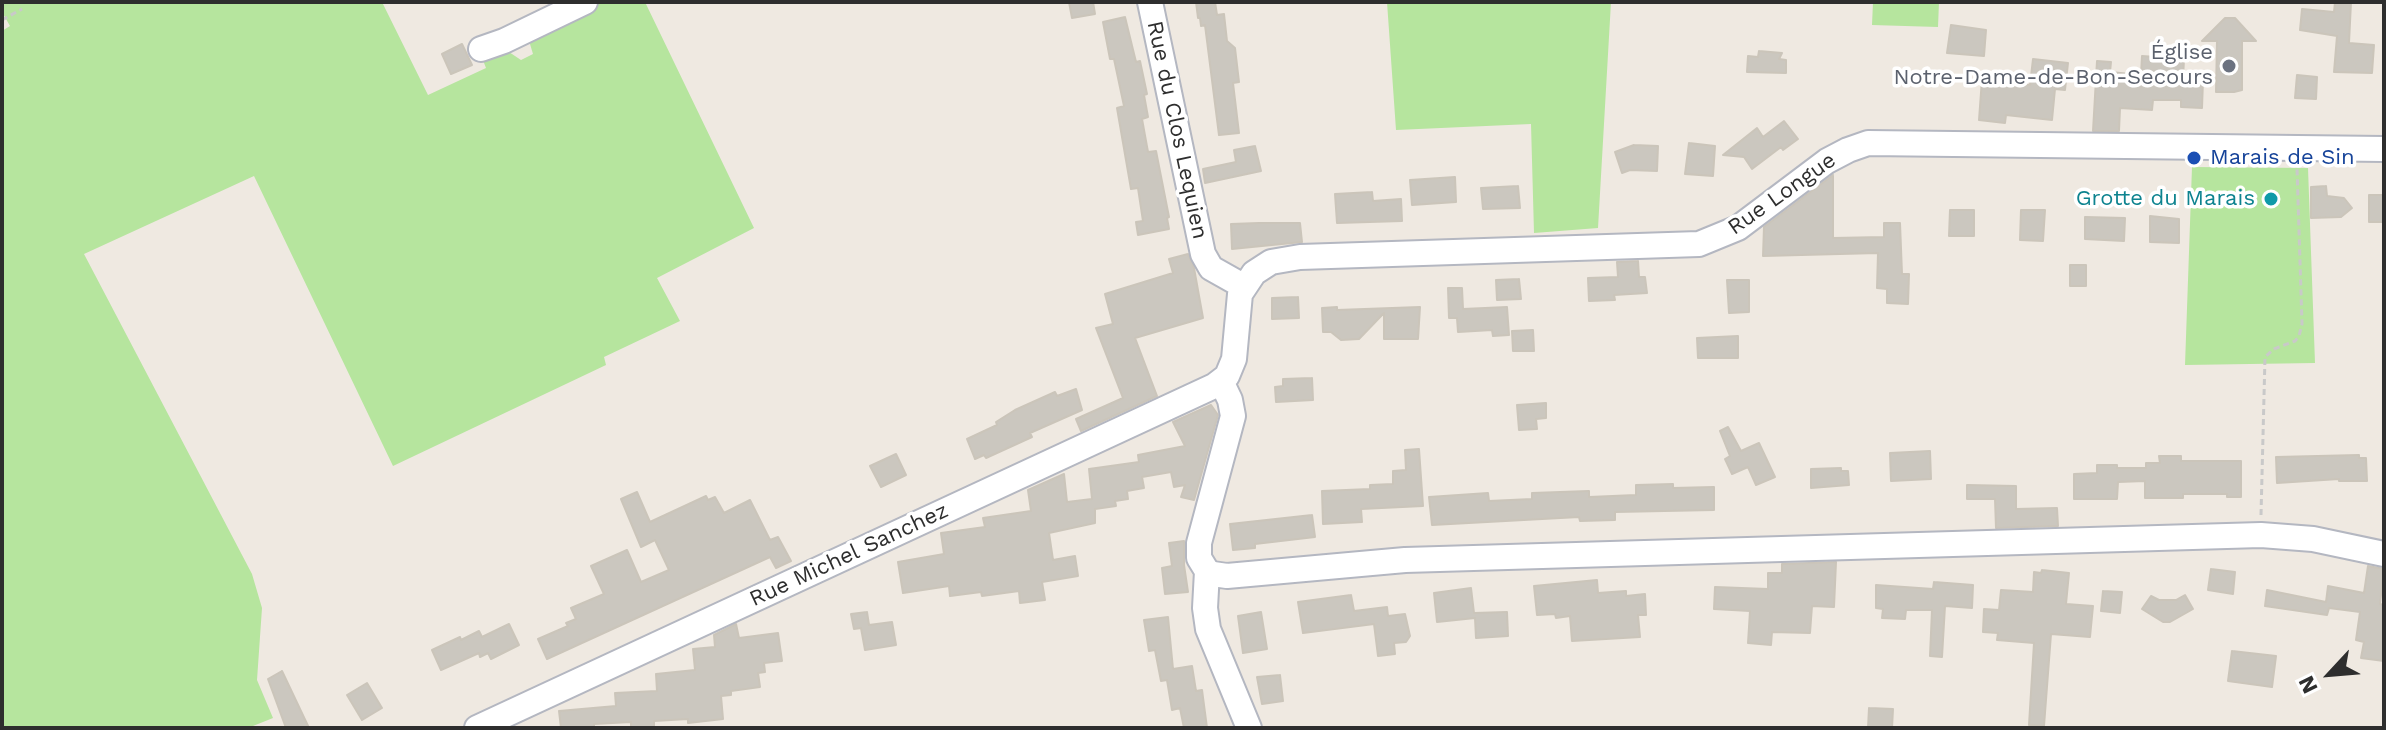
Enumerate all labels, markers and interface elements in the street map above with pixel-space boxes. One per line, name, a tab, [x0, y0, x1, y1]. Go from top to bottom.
street label: Rue du Clos Lequien	[1141, 19, 1213, 241]
place label: Église Notre-Dame-de-Bon-Secours	[1893, 40, 2213, 92]
marker: Église Notre-Dame-de-Bon-Secours	[2220, 57, 2238, 75]
place label: Marais de Sin	[2210, 145, 2355, 171]
street label: Rue Longue	[1723, 147, 1841, 241]
marker: Marais de Sin	[2185, 149, 2203, 167]
place label: Grotte du Marais	[2076, 186, 2255, 212]
marker: Grotte du Marais	[2262, 190, 2280, 208]
street label: Rue Michel Sanchez	[746, 497, 952, 613]
north arrow	[2290, 634, 2370, 714]
text: N	[2293, 672, 2323, 698]

